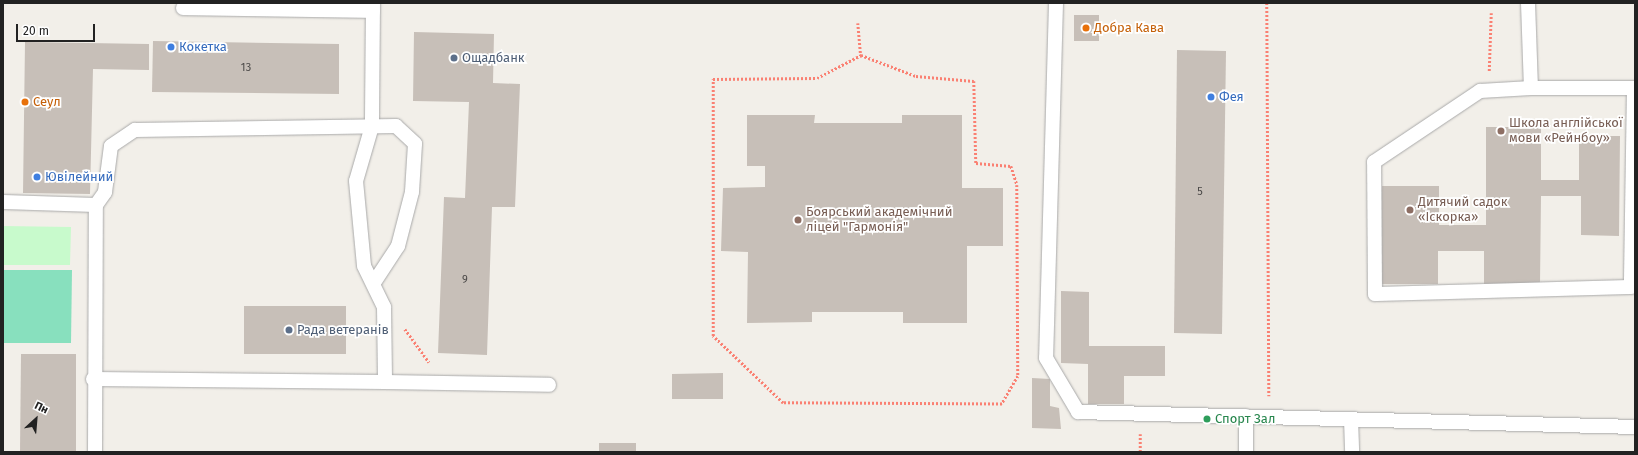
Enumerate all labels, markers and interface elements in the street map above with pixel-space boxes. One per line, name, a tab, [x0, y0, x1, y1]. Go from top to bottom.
scale bar	[18, 16, 97, 42]
place label: Добра Кава	[1094, 20, 1164, 36]
marker: Добра Кава	[1081, 23, 1091, 33]
text: 20 m	[23, 24, 49, 38]
place label: Кокетка	[179, 39, 227, 55]
marker: Кокетка	[166, 42, 176, 52]
place label: Ощадбанк	[462, 50, 525, 66]
marker: Ощадбанк	[449, 53, 459, 63]
house number: 13	[241, 61, 251, 75]
place label: Фея	[1219, 89, 1244, 105]
marker: Фея	[1206, 92, 1216, 102]
place label: Сеул	[33, 94, 61, 110]
marker: Сеул	[20, 97, 30, 107]
place label: Школа англійської мови «Рейнбоу»	[1509, 116, 1623, 147]
marker: Школа англійської мови «Рейнбоу»	[1496, 126, 1506, 136]
place label: Ювілейний	[45, 169, 113, 185]
marker: Ювілейний	[32, 172, 42, 182]
house number: 5	[1197, 185, 1203, 199]
place label: Дитячий садок «Іскорка»	[1418, 195, 1507, 226]
place label: Боярський академічний ліцей "Гармонія"	[806, 205, 952, 236]
marker: Дитячий садок «Іскорка»	[1405, 205, 1415, 215]
marker: Боярський академічний ліцей "Гармонія"	[793, 215, 803, 225]
house number: 9	[462, 273, 468, 287]
place label: Рада ветеранів	[297, 322, 389, 338]
marker: Рада ветеранів	[284, 325, 294, 335]
north arrow	[16, 399, 56, 439]
text: Пн	[32, 399, 51, 417]
place label: Спорт Зал	[1215, 411, 1275, 427]
marker: Спорт Зал	[1202, 414, 1212, 424]

